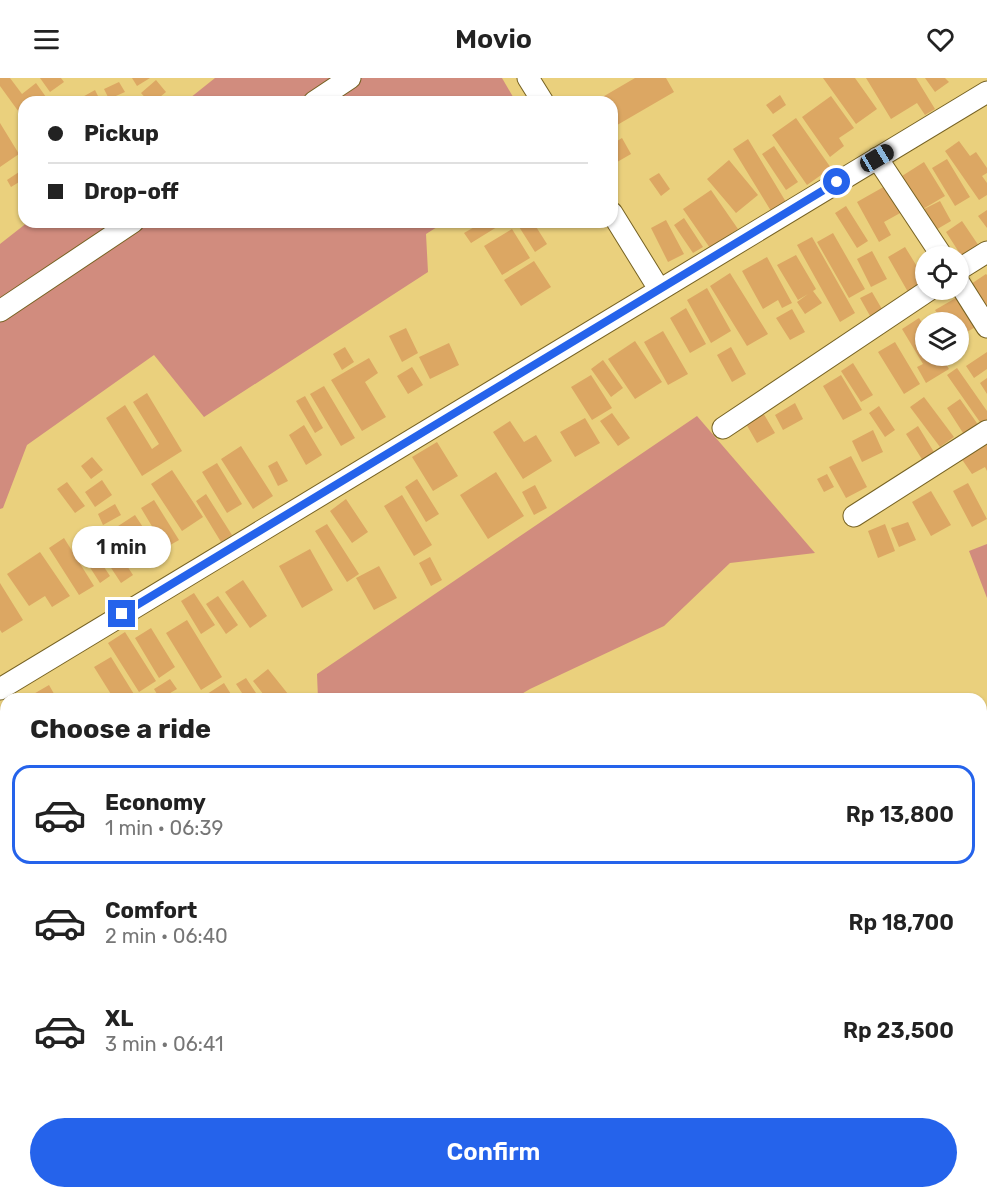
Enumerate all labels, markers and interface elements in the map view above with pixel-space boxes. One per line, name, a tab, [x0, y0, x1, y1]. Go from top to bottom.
icon: menu	[30, 23, 63, 56]
text: Movio	[455, 23, 532, 55]
icon: heart	[924, 23, 957, 56]
text: Pickup	[84, 120, 159, 147]
car	[857, 141, 897, 175]
route start	[823, 168, 850, 195]
text: Drop-off	[84, 178, 179, 205]
map controls	[915, 246, 969, 366]
button: locate	[915, 246, 969, 300]
button: layers	[915, 312, 969, 366]
callout: 1 min	[72, 527, 172, 569]
text: 1 min	[96, 535, 147, 559]
route end	[108, 600, 135, 627]
text: Choose a ride	[30, 713, 211, 745]
icon: car	[33, 788, 87, 842]
text: Economy	[105, 789, 206, 816]
text: Rp 13,800	[846, 801, 954, 828]
text: 1 min · 06:39	[105, 816, 223, 840]
icon: car	[33, 896, 87, 950]
text: Comfort	[105, 897, 197, 924]
text: Rp 18,700	[848, 909, 954, 936]
text: 2 min · 06:40	[105, 924, 228, 948]
icon: car	[33, 1004, 87, 1058]
text: XL	[105, 1005, 133, 1032]
text: Rp 23,500	[843, 1017, 954, 1044]
text: 3 min · 06:41	[105, 1032, 224, 1056]
button: Confirm	[30, 1118, 957, 1187]

